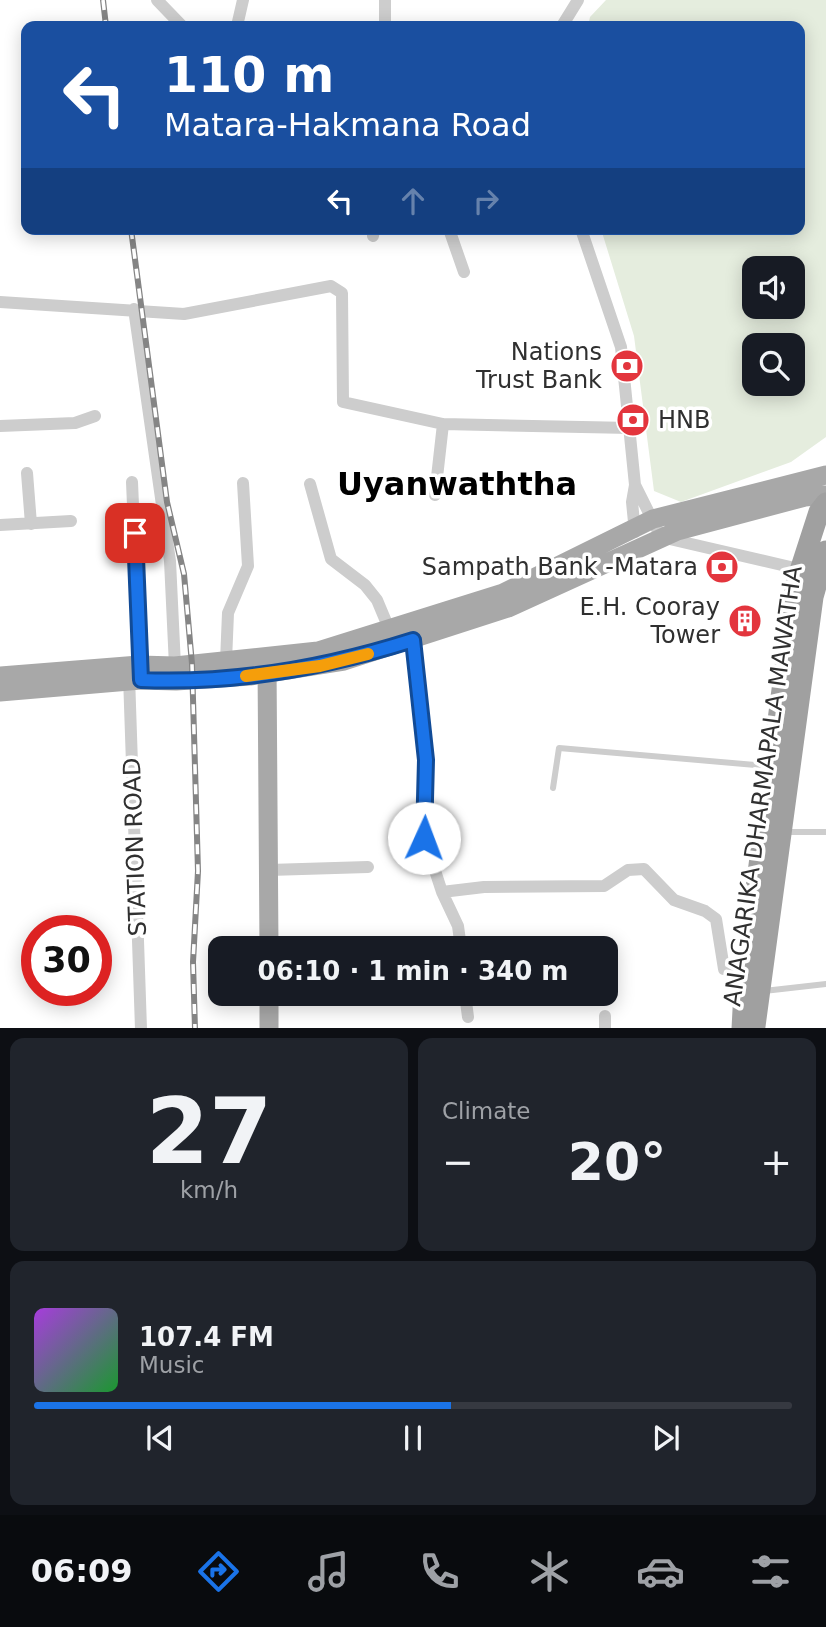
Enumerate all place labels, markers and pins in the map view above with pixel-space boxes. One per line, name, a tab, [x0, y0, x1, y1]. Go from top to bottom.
place label: Nations Trust Bank	[475, 338, 602, 394]
bank icon: Nations Trust Bank	[608, 347, 646, 385]
bank icon: HNB	[614, 401, 652, 439]
place label: HNB	[658, 406, 710, 434]
pin	[105, 503, 165, 563]
bank icon: Sampath Bank -Matara	[703, 548, 741, 586]
place label: Sampath Bank -Matara	[422, 553, 698, 581]
place label: E.H. Cooray Tower	[579, 593, 720, 649]
building icon: E.H. Cooray Tower	[726, 602, 764, 640]

